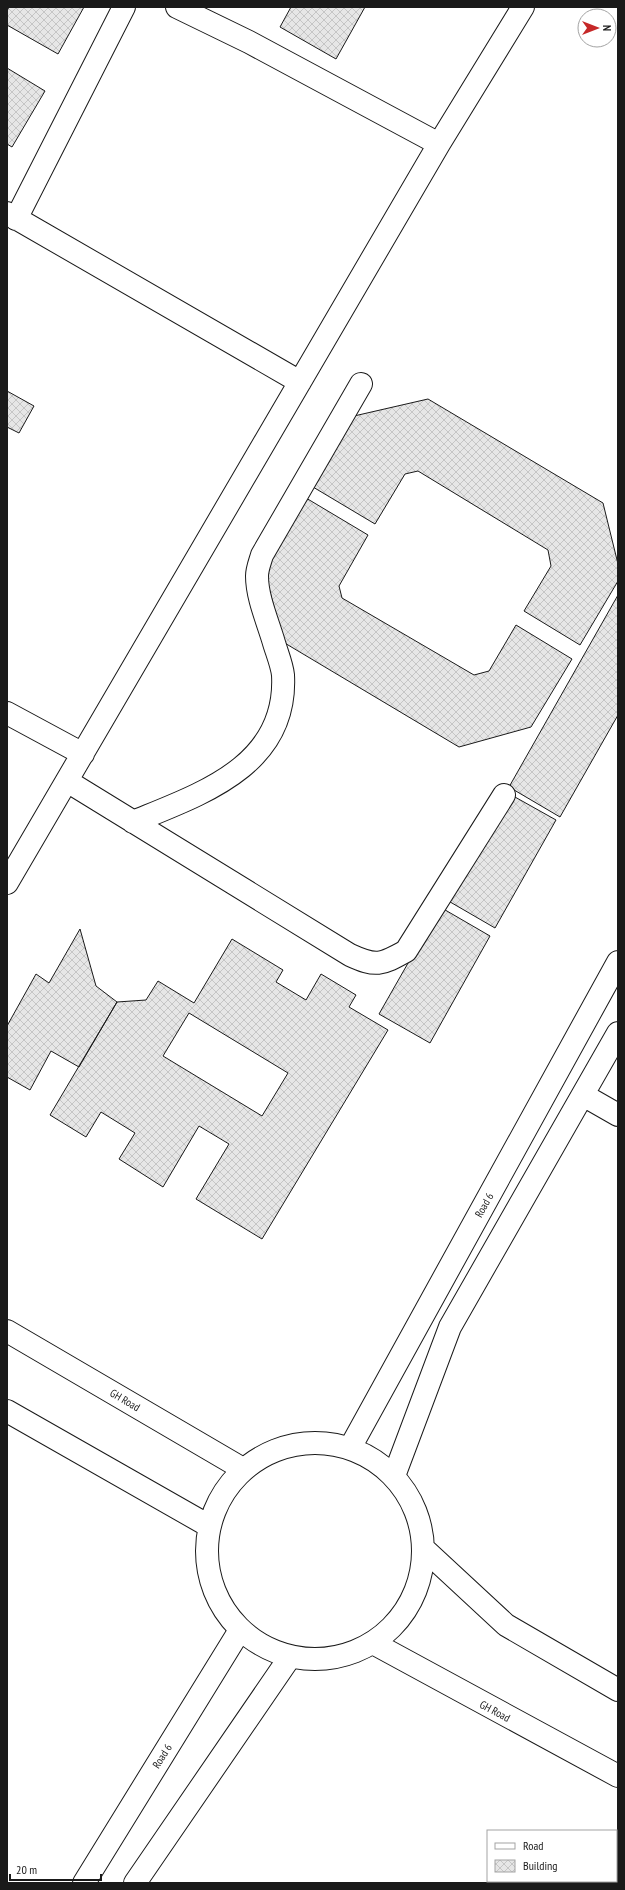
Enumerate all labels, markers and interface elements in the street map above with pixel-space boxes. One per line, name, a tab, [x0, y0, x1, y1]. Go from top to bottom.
north arrow	[577, 8, 617, 48]
text: N	[600, 25, 614, 31]
street label: Road 6	[472, 1190, 496, 1220]
street label: GH Road	[107, 1386, 143, 1414]
street label: GH Road	[477, 1697, 513, 1725]
street label: Road 6	[149, 1741, 175, 1771]
legend	[487, 1830, 617, 1882]
text: Road	[523, 1838, 543, 1853]
scale bar	[10, 1856, 101, 1882]
text: Building	[523, 1858, 558, 1873]
text: 20 m	[16, 1862, 37, 1877]

